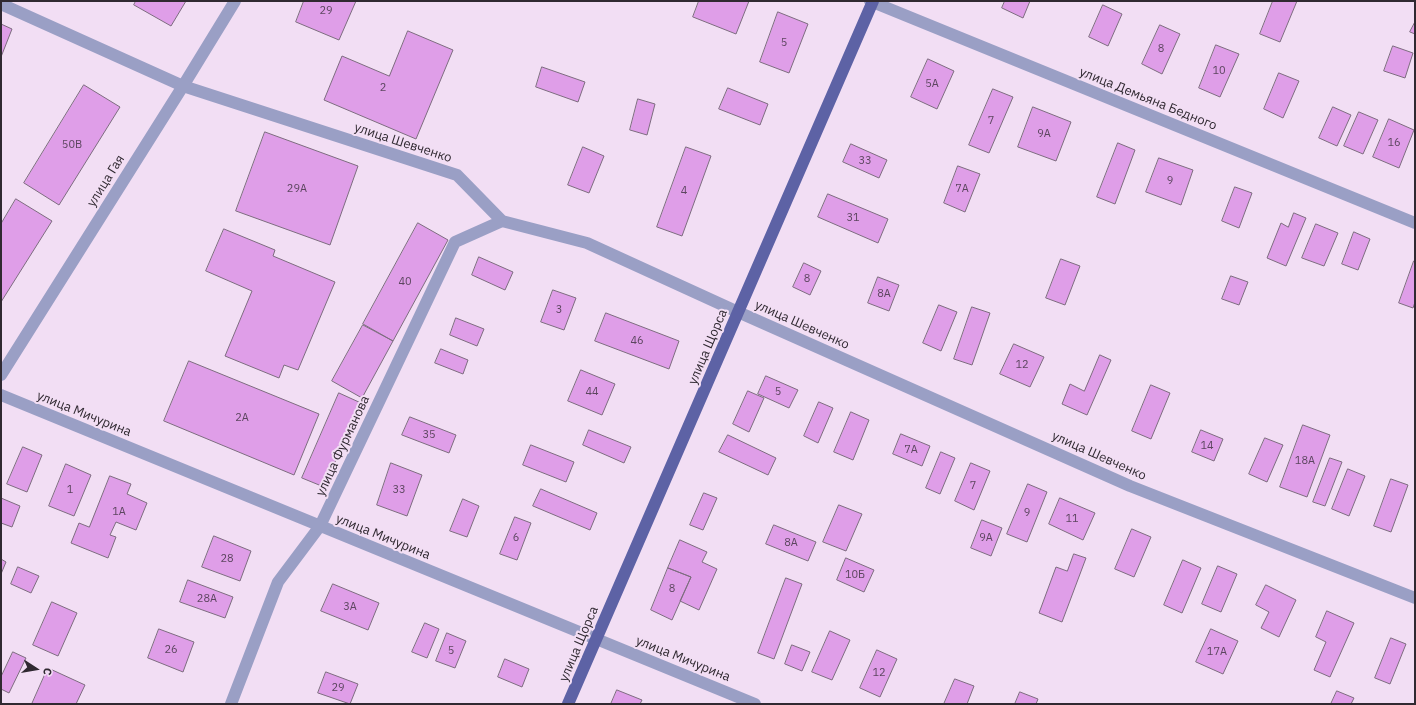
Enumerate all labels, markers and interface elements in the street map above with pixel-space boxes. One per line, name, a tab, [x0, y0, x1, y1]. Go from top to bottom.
house number: 29	[319, 4, 333, 18]
house number: 5	[781, 36, 787, 50]
house number: 8	[1158, 42, 1164, 56]
street label: улица Демьяна Бедного	[1077, 64, 1219, 134]
house number: 10	[1212, 64, 1226, 78]
house number: 5А	[925, 77, 939, 91]
house number: 2	[380, 81, 386, 95]
house number: 7	[988, 114, 994, 128]
street label: улица Шевченко	[352, 120, 454, 166]
house number: 9А	[1037, 127, 1051, 141]
house number: 16	[1387, 136, 1401, 150]
house number: 50В	[62, 138, 82, 152]
street label: улица Гая	[84, 152, 128, 210]
house number: 33	[858, 154, 872, 168]
house number: 9	[1167, 174, 1173, 188]
house number: 29А	[287, 182, 307, 196]
house number: 7А	[955, 182, 969, 196]
house number: 4	[681, 184, 687, 198]
house number: 31	[846, 211, 860, 225]
house number: 8	[804, 272, 810, 286]
house number: 40	[398, 275, 412, 289]
house number: 8А	[877, 287, 891, 301]
street label: улица Шевченко	[752, 297, 852, 353]
house number: 3	[556, 303, 562, 317]
street label: улица Щорса	[685, 307, 731, 387]
house number: 46	[630, 334, 644, 348]
house number: 12	[1015, 358, 1029, 372]
house number: 44	[585, 385, 599, 399]
house number: 5	[775, 385, 781, 399]
street label: улица Мичурина	[34, 388, 134, 440]
street label: улица Фурманова	[313, 393, 373, 499]
house number: 2А	[235, 411, 249, 425]
house number: 35	[422, 428, 436, 442]
street label: улица Шевченко	[1049, 428, 1149, 484]
house number: 14	[1200, 439, 1214, 453]
house number: 7А	[904, 443, 918, 457]
house number: 18А	[1295, 454, 1315, 468]
house number: 7	[970, 479, 976, 493]
house number: 1	[67, 483, 73, 497]
house number: 33	[392, 483, 406, 497]
house number: 1А	[112, 505, 126, 519]
house number: 9	[1024, 506, 1030, 520]
street label: улица Мичурина	[333, 511, 433, 563]
house number: 11	[1065, 512, 1079, 526]
house number: 6	[513, 531, 519, 545]
house number: 9А	[979, 531, 993, 545]
house number: 8А	[784, 536, 798, 550]
house number: 28	[220, 552, 234, 566]
house number: 10Б	[845, 568, 865, 582]
house number: 8	[669, 582, 675, 596]
house number: 28А	[197, 592, 217, 606]
house number: 3А	[343, 600, 357, 614]
street label: улица Щорса	[556, 604, 602, 684]
street label: улица Мичурина	[633, 633, 733, 685]
house number: 26	[164, 643, 178, 657]
house number: 5	[448, 644, 454, 658]
house number: 17А	[1207, 645, 1227, 659]
north arrow	[16, 649, 56, 689]
house number: 12	[872, 666, 886, 680]
text: С	[40, 667, 55, 676]
house number: 29	[331, 681, 345, 695]

